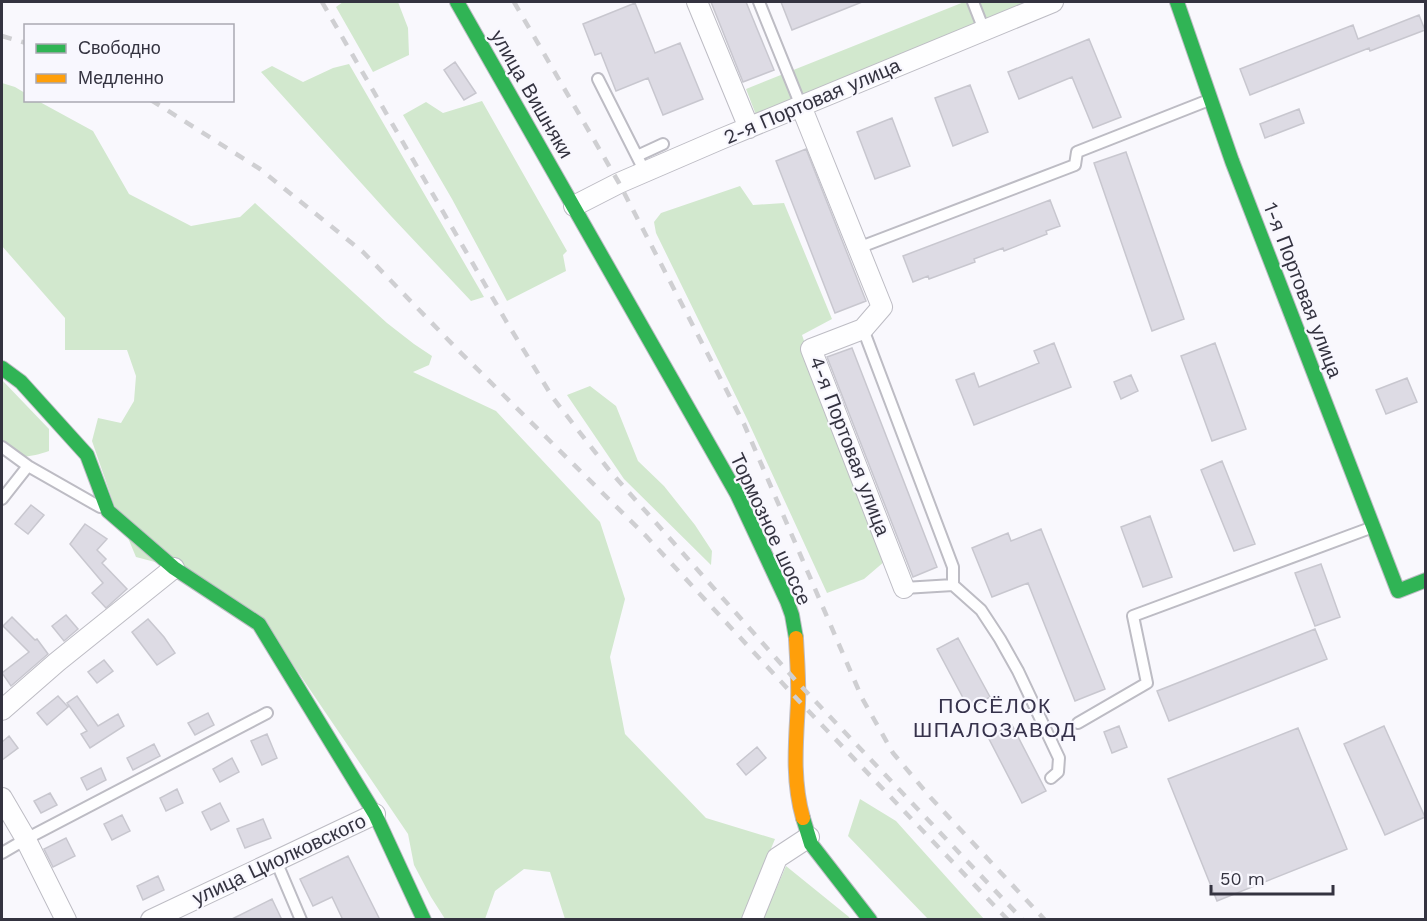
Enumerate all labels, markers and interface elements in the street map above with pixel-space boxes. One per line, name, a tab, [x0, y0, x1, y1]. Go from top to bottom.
legend	[24, 24, 234, 102]
street label: улица Вишняки	[486, 26, 578, 162]
text: Свободно	[78, 37, 161, 58]
street label: 2-я Портовая улица	[720, 53, 905, 149]
text: Медленно	[78, 67, 164, 88]
street label: 1-я Портовая улица	[1258, 199, 1348, 382]
street label: 4-я Портовая улица	[805, 353, 896, 540]
street label: Тормозное шоссе	[725, 449, 817, 609]
district label: ПОСЁЛОК ШПАЛОЗАВОД	[913, 693, 1077, 742]
street label: улица Циолковского	[188, 808, 370, 910]
scale bar	[1211, 858, 1332, 896]
text: 50 m	[1220, 868, 1265, 889]

